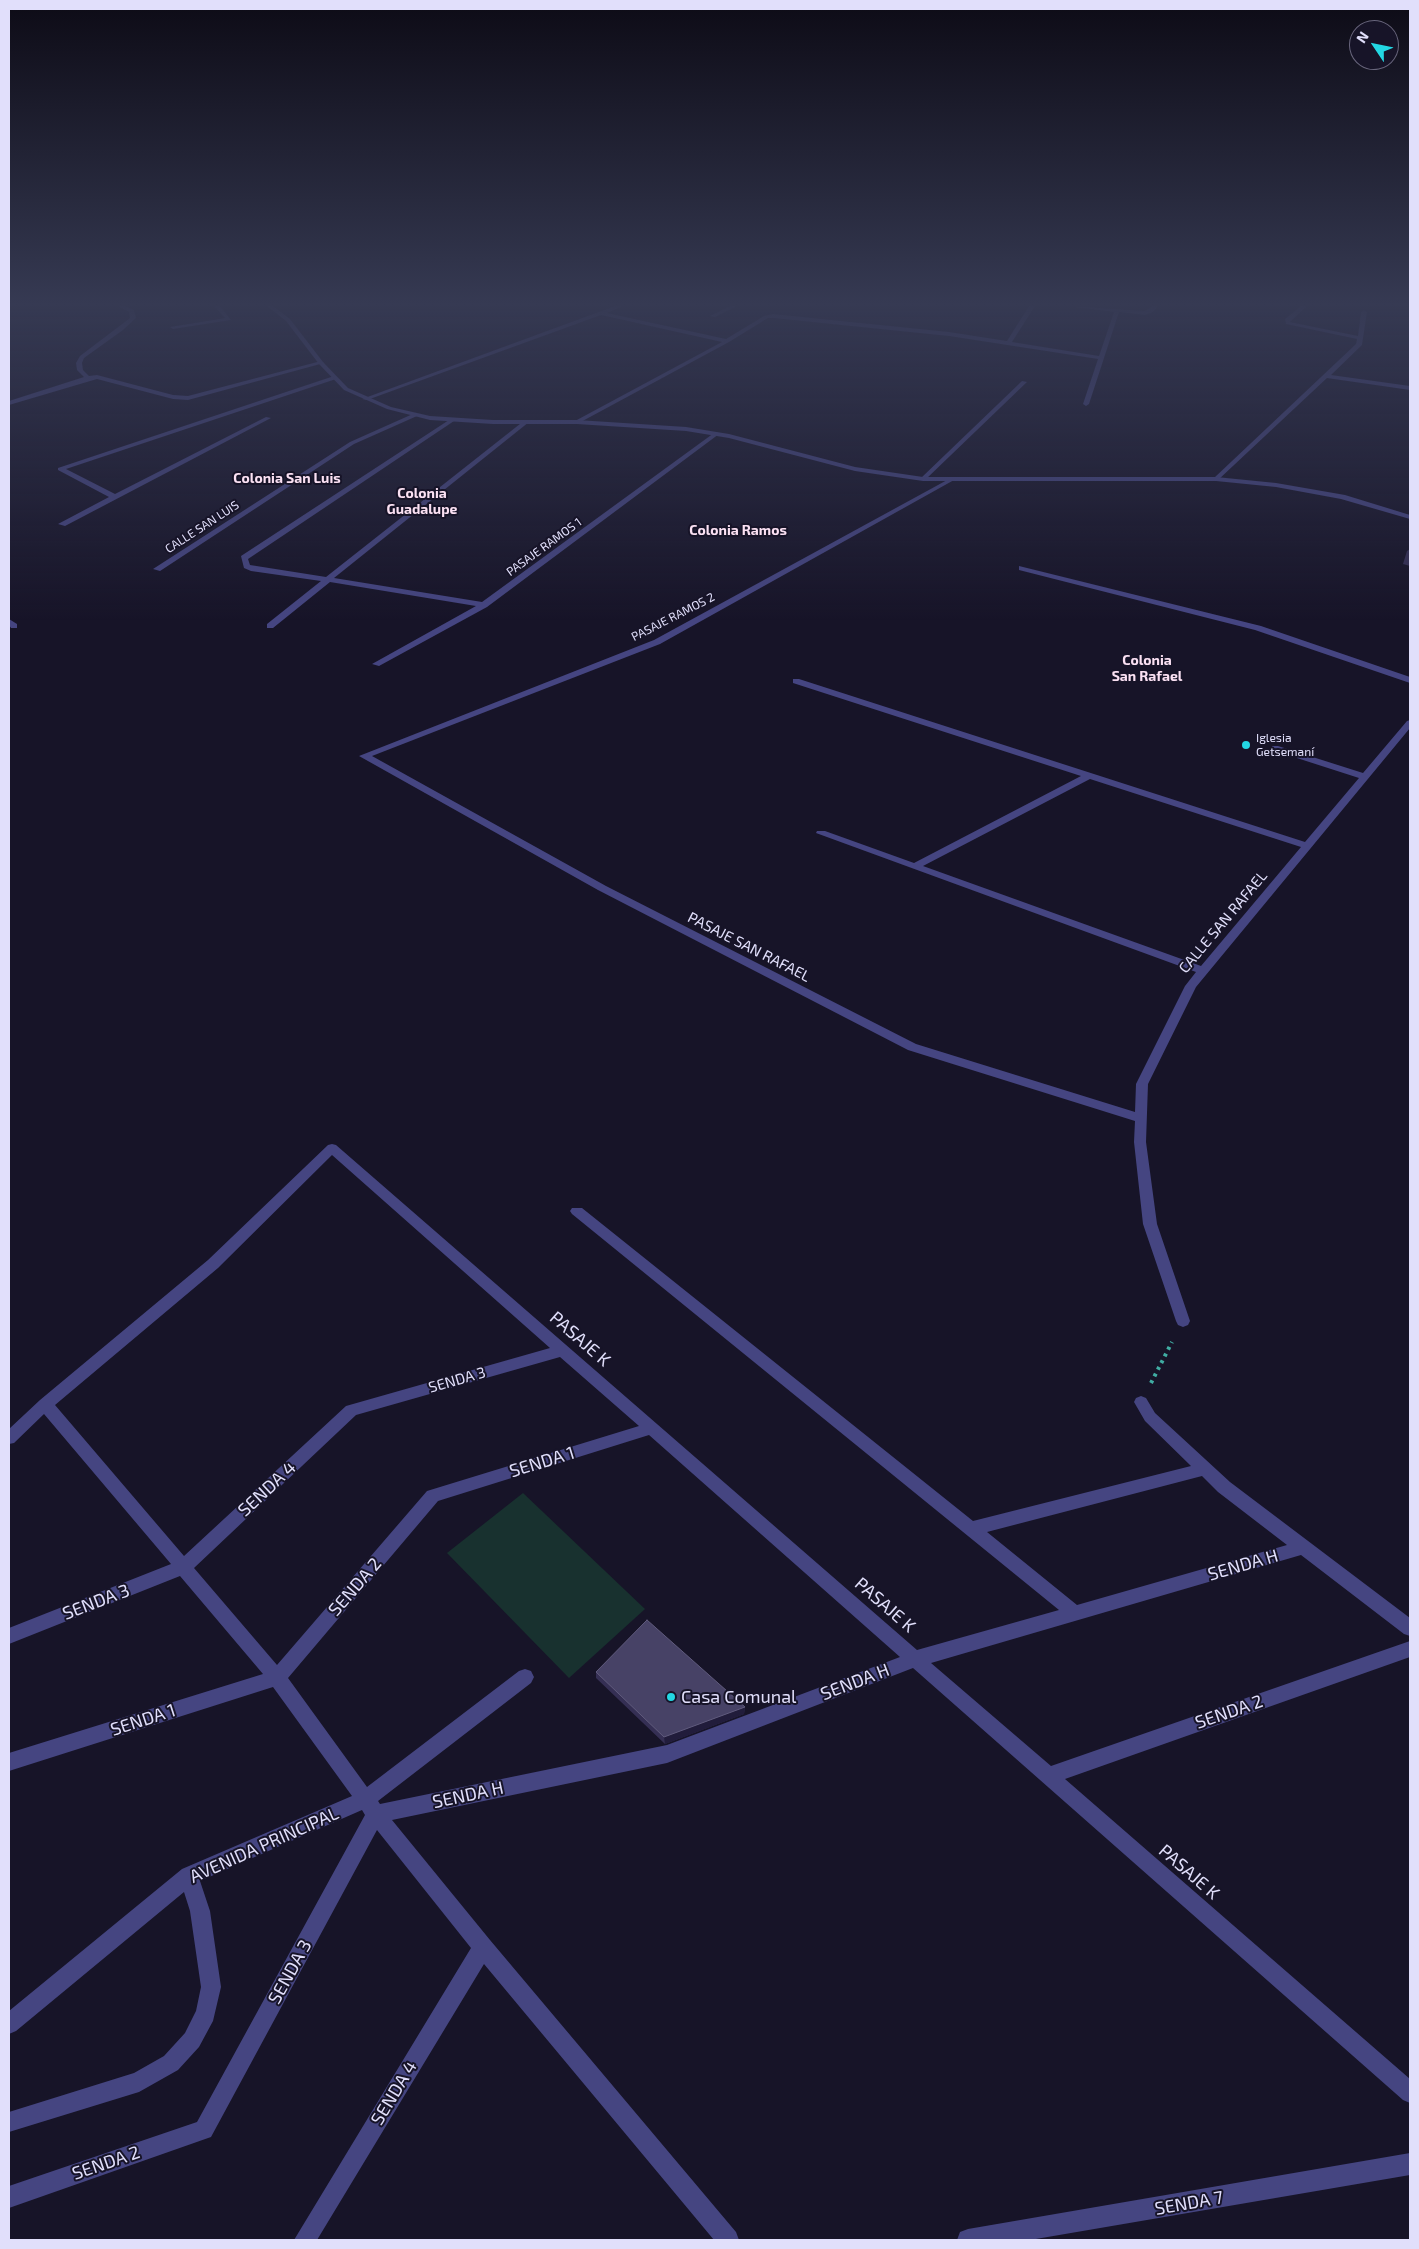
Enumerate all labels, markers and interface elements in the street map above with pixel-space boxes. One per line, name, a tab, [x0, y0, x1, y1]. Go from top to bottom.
north arrow	[1349, 20, 1399, 70]
text: N	[1352, 28, 1372, 46]
district label: Colonia San Luis	[233, 470, 341, 486]
district label: Colonia Guadalupe	[387, 485, 457, 518]
street label: CALLE SAN LUIS	[162, 498, 242, 556]
street label: PASAJE RAMOS 1	[504, 515, 584, 579]
district label: Colonia Ramos	[689, 522, 787, 538]
street label: PASAJE RAMOS 2	[629, 590, 717, 644]
district label: Colonia San Rafael	[1112, 652, 1182, 684]
place label: Iglesia Getsemaní	[1256, 731, 1314, 759]
marker: Iglesia Getsemaní	[1240, 739, 1252, 751]
street label: CALLE SAN RAFAEL	[1175, 867, 1271, 977]
street label: PASAJE SAN RAFAEL	[685, 908, 813, 986]
street label: PASAJE K	[545, 1307, 615, 1371]
street label: SENDA 3	[426, 1363, 488, 1397]
street label: SENDA 1	[507, 1442, 577, 1482]
street label: SENDA 4	[234, 1457, 300, 1521]
street label: SENDA H	[1205, 1545, 1281, 1585]
street label: SENDA 2	[324, 1553, 386, 1621]
street label: PASAJE K	[850, 1573, 920, 1637]
street label: SENDA 3	[59, 1579, 133, 1625]
street label: SENDA H	[818, 1659, 892, 1705]
place label: Casa Comunal	[681, 1686, 796, 1708]
street label: SENDA 2	[1192, 1690, 1266, 1734]
marker: Casa Comunal	[665, 1691, 677, 1703]
street label: SENDA 1	[108, 1699, 178, 1741]
street label: SENDA H	[431, 1777, 505, 1813]
street label: AVENIDA PRINCIPAL	[186, 1802, 342, 1888]
street label: PASAJE K	[1154, 1840, 1224, 1904]
street label: SENDA 3	[264, 1936, 316, 2008]
street label: SENDA 4	[366, 2057, 422, 2129]
street label: SENDA 2	[69, 2141, 143, 2185]
street label: SENDA 7	[1153, 2186, 1225, 2220]

